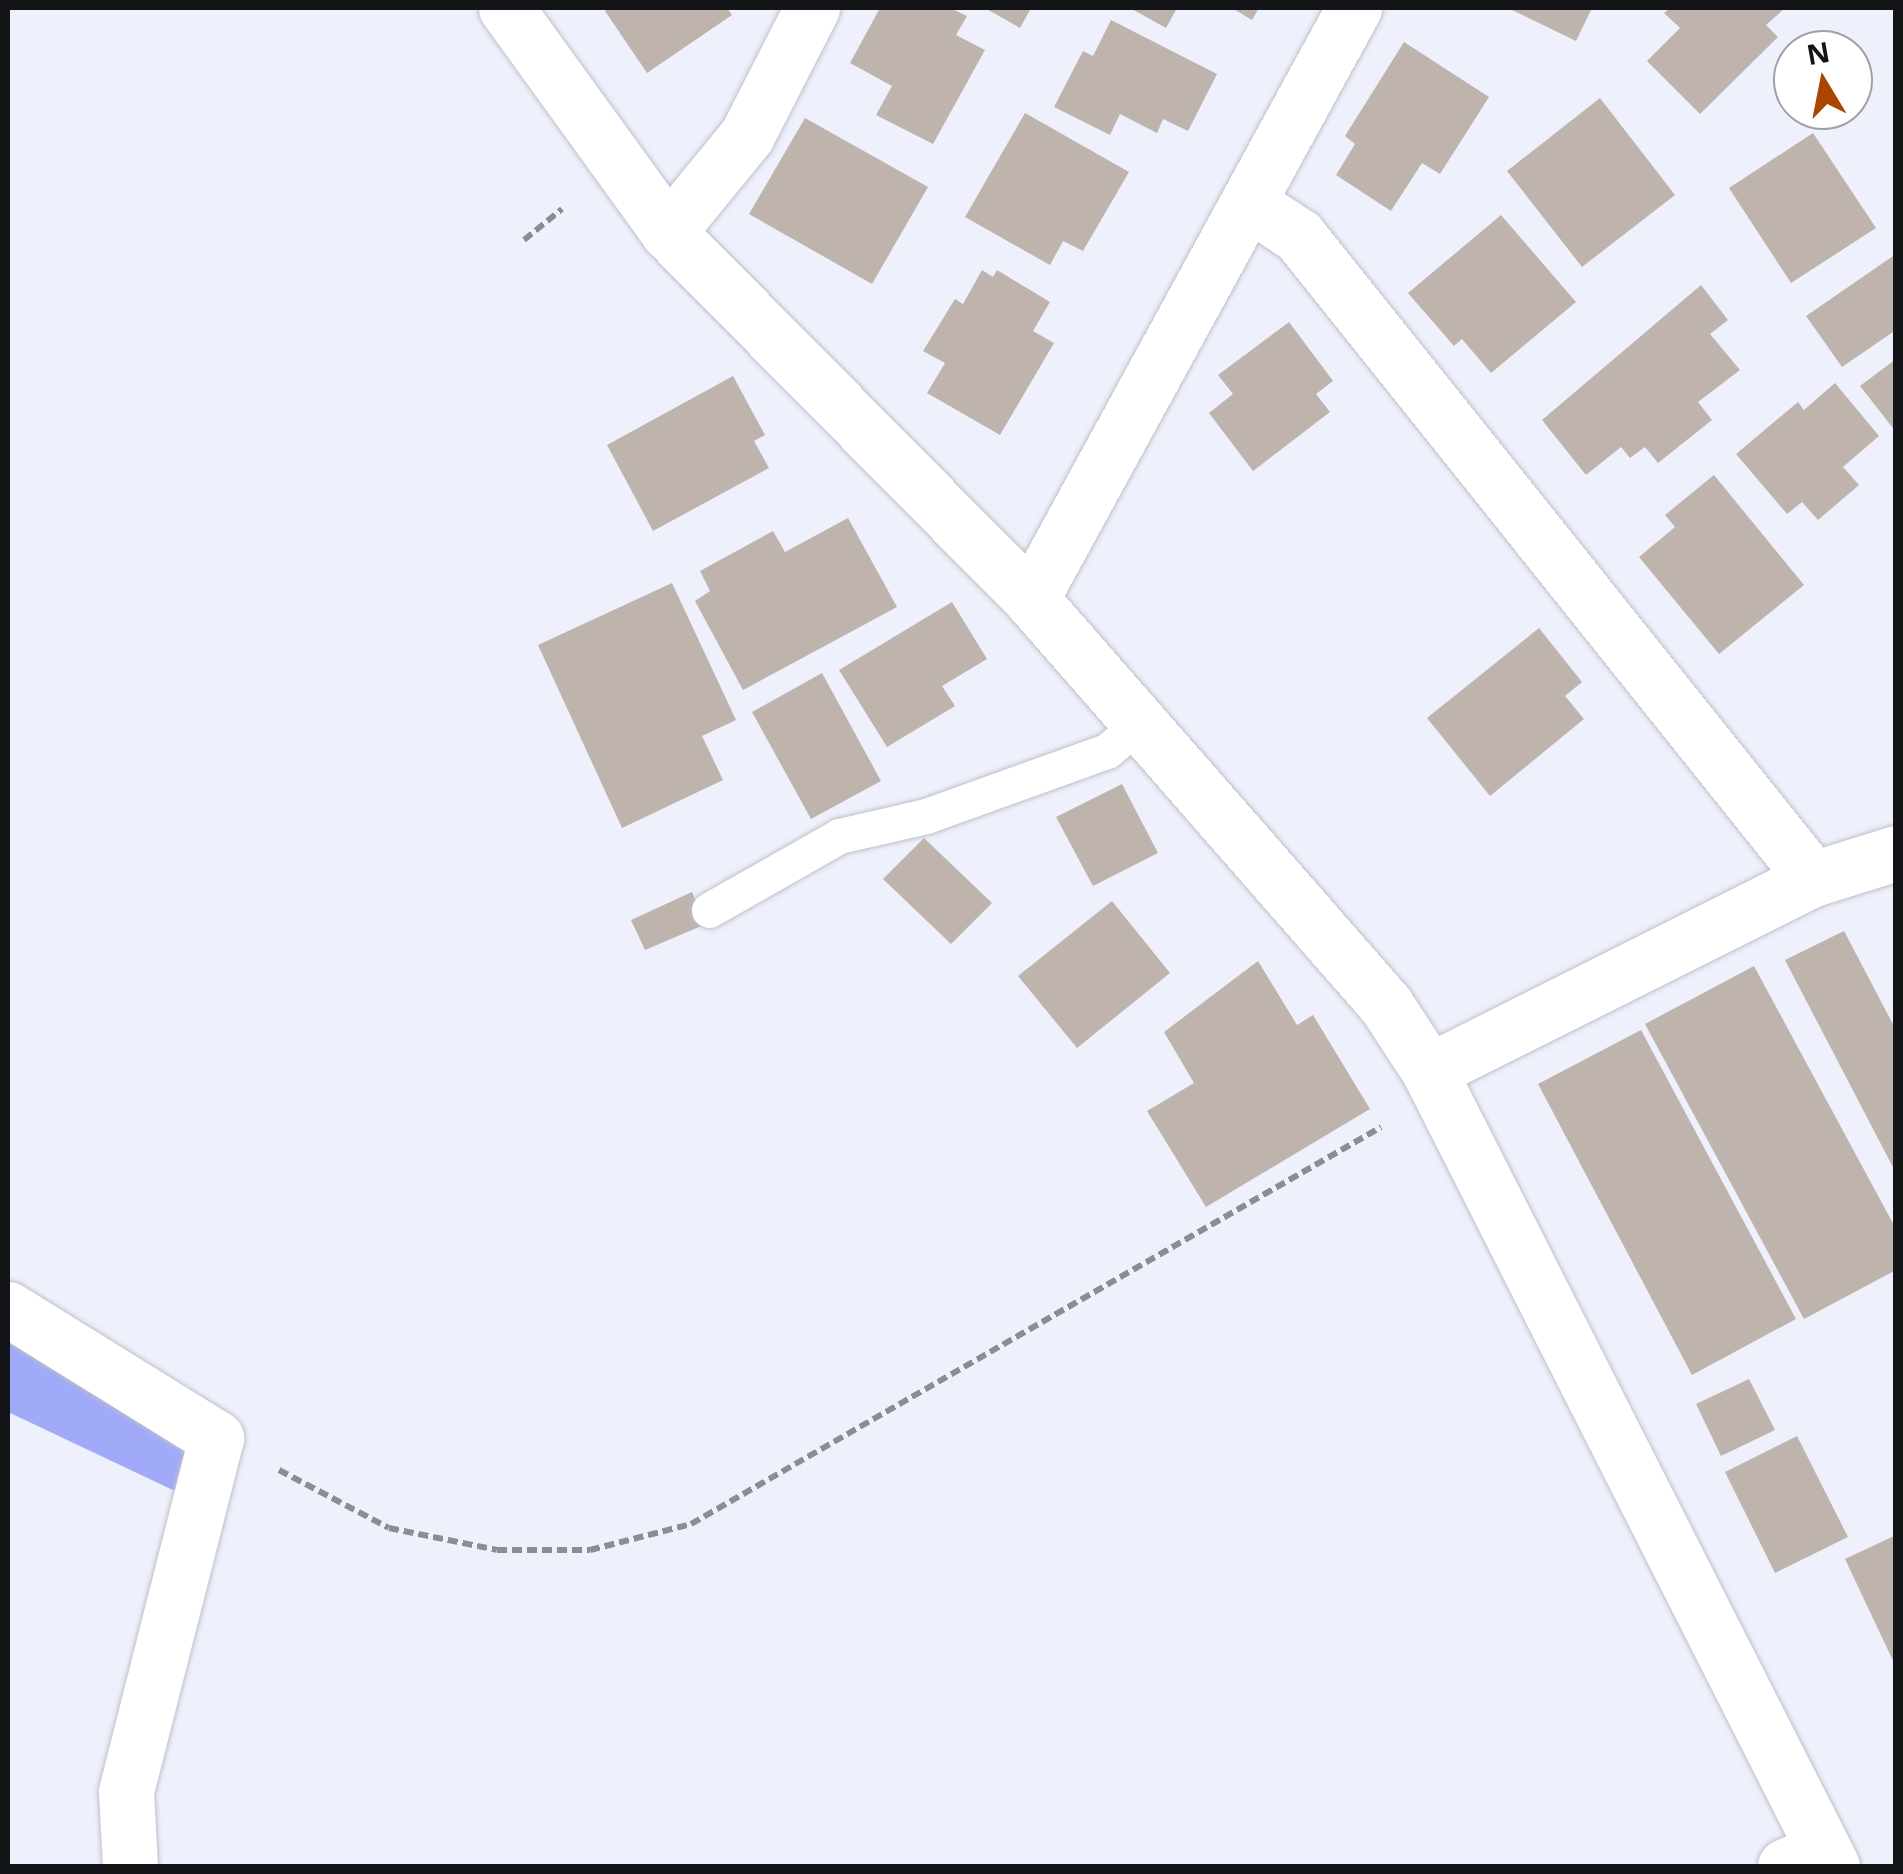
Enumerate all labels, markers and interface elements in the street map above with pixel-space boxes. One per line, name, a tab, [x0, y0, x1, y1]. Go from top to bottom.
north arrow	[1773, 30, 1873, 130]
text: N	[1804, 32, 1833, 73]

